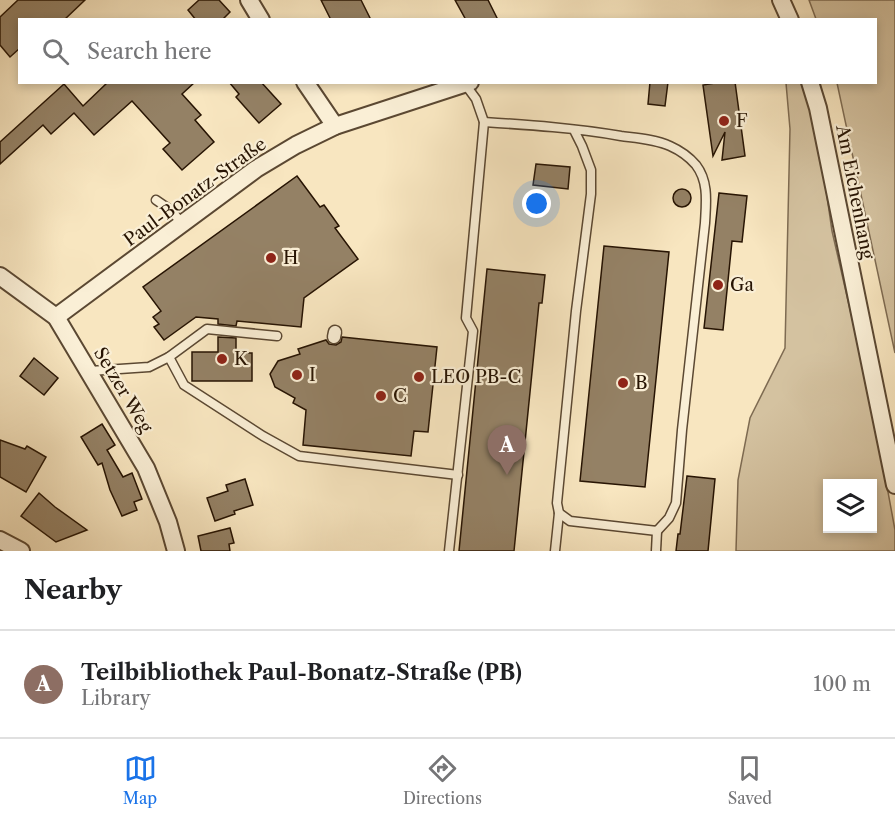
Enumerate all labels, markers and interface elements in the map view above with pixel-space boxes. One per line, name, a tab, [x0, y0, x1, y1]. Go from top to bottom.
search box	[18, 18, 877, 84]
icon: search	[39, 35, 72, 68]
text: Search here	[87, 38, 212, 65]
place label: F	[736, 110, 748, 132]
marker: F	[717, 114, 731, 128]
street label: Am Eichenhang	[831, 122, 879, 262]
street label: Paul-Bonatz-Straße	[120, 133, 270, 251]
your location	[522, 189, 551, 218]
place label: H	[283, 247, 298, 269]
marker: H	[264, 251, 278, 265]
place label: Ga	[730, 274, 754, 296]
marker: Ga	[711, 278, 725, 292]
street label: Setzer Weg	[89, 343, 157, 437]
place label: K	[234, 348, 249, 370]
marker: K	[215, 352, 229, 366]
place label: I	[309, 364, 316, 386]
place label: LEO PB-C	[431, 366, 521, 388]
marker: I	[290, 368, 304, 382]
marker: LEO PB-C	[412, 370, 426, 384]
place label: B	[635, 372, 648, 394]
marker: B	[616, 376, 630, 390]
place label: C	[393, 385, 407, 407]
marker: C	[374, 389, 388, 403]
pin: A	[488, 426, 526, 475]
map controls	[823, 479, 877, 533]
button: layers	[823, 479, 877, 533]
text: Nearby	[24, 574, 122, 606]
text: Teilbibliothek Paul-Bonatz-Straße (PB)	[81, 659, 522, 686]
text: A	[36, 672, 51, 696]
text: 100 m	[813, 672, 871, 696]
text: Library	[81, 686, 151, 710]
tab: Map	[123, 752, 157, 808]
tab: Directions	[403, 752, 482, 808]
tab: Saved	[728, 752, 772, 808]

